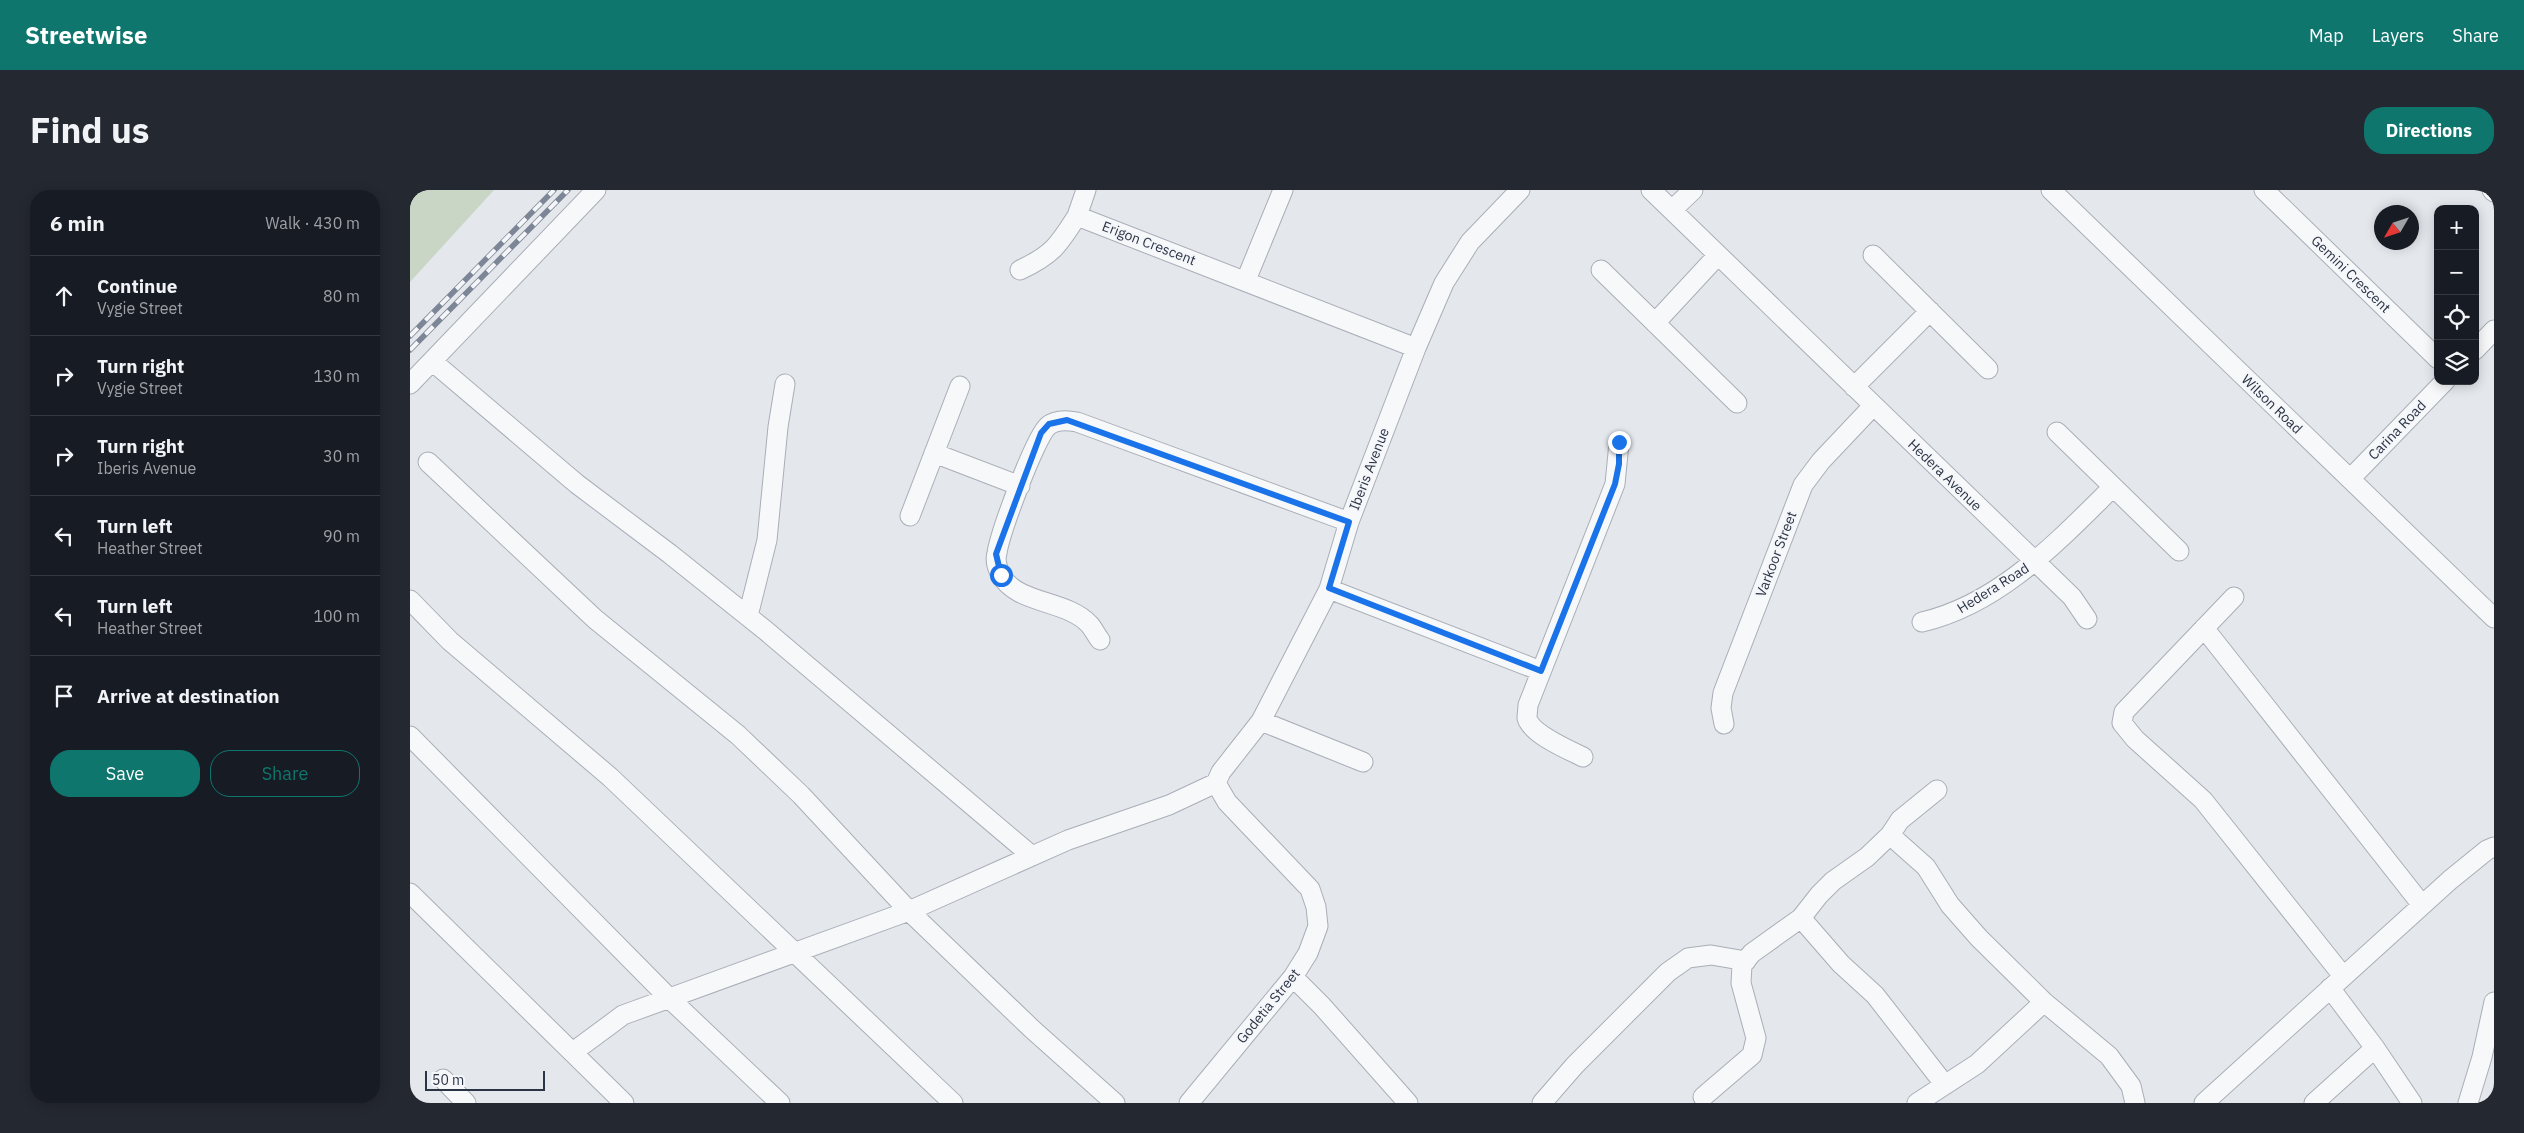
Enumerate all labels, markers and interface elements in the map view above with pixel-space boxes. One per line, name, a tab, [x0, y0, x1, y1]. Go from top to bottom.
text: Streetwise	[25, 19, 147, 51]
text: Map	[2309, 24, 2344, 47]
text: Layers	[2372, 24, 2424, 47]
text: Share	[2452, 24, 2499, 47]
text: Find us	[30, 107, 149, 153]
button: Directions	[2364, 107, 2494, 154]
north arrow	[2374, 205, 2419, 250]
map controls	[2434, 205, 2479, 385]
button: +	[2434, 205, 2479, 250]
text: 6 min	[50, 209, 105, 237]
text: Walk · 430 m	[265, 213, 360, 233]
street label: Erigon Crescent	[1100, 217, 1199, 269]
street label: Gemini Crescent	[2307, 232, 2395, 317]
button: −	[2434, 250, 2479, 295]
text: Continue	[97, 274, 177, 298]
icon: ahead	[50, 282, 78, 310]
text: 80 m	[323, 286, 360, 306]
button: locate	[2434, 295, 2479, 340]
text: Vygie Street	[97, 298, 183, 318]
button: layers	[2434, 340, 2479, 385]
text: Turn right	[97, 354, 184, 378]
icon: right	[50, 362, 78, 390]
text: 130 m	[313, 366, 360, 386]
street label: Wilson Road	[2238, 370, 2306, 438]
text: Vygie Street	[97, 378, 183, 398]
street label: Carina Road	[2364, 397, 2430, 463]
street label: Iberis Avenue	[1345, 425, 1393, 513]
route end	[1608, 431, 1631, 454]
text: Turn right	[97, 434, 184, 458]
street label: Hedera Avenue	[1904, 435, 1986, 515]
icon: right	[50, 442, 78, 470]
text: 30 m	[323, 446, 360, 466]
text: Iberis Avenue	[97, 458, 196, 478]
street label: Varkoor Street	[1751, 509, 1801, 599]
text: Turn left	[97, 514, 173, 538]
icon: left	[50, 522, 78, 550]
text: 90 m	[323, 526, 360, 546]
text: Heather Street	[97, 538, 203, 558]
street label: Hedera Road	[1954, 559, 2032, 617]
route start	[990, 564, 1013, 587]
text: Turn left	[97, 594, 173, 618]
icon: left	[50, 602, 78, 630]
text: 100 m	[313, 606, 360, 626]
text: Heather Street	[97, 618, 203, 638]
icon: arrive	[50, 682, 78, 710]
text: Arrive at destination	[97, 684, 280, 708]
button: Save	[50, 750, 200, 797]
button: Share	[210, 750, 360, 797]
street label: Godetia Street	[1232, 965, 1304, 1047]
scale bar	[425, 1068, 545, 1091]
text: 50 m	[432, 1071, 464, 1089]

